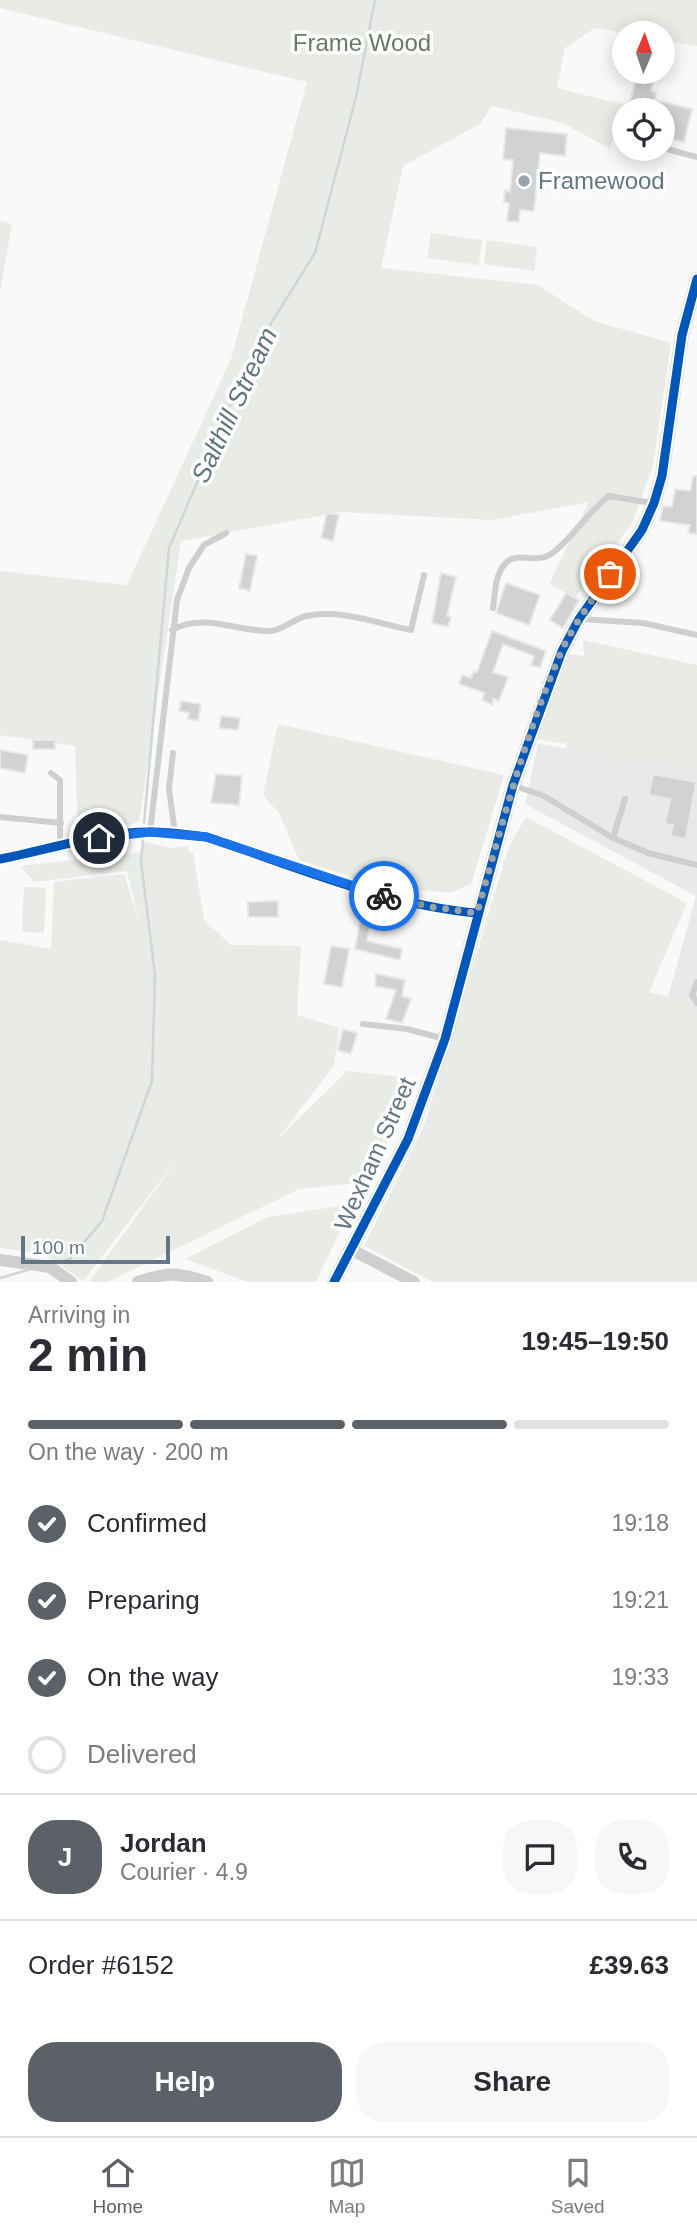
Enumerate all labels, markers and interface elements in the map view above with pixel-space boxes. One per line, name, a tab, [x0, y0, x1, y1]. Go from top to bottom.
north arrow	[612, 21, 676, 84]
map controls	[612, 21, 675, 161]
park label: Frame Wood	[293, 29, 431, 56]
button: locate	[612, 98, 675, 161]
place label: Framewood	[538, 167, 665, 194]
marker: Framewood	[516, 173, 532, 189]
water label: Salthill Stream	[185, 323, 283, 487]
pin	[580, 544, 640, 604]
icon: bag	[591, 555, 629, 593]
pin	[69, 808, 129, 868]
icon: home	[80, 819, 118, 857]
courier	[349, 861, 419, 931]
icon: bike	[365, 877, 403, 915]
street label: Wexham Street	[329, 1073, 421, 1235]
scale bar	[21, 1233, 170, 1265]
text: 100 m	[32, 1237, 85, 1258]
text: Arriving in	[28, 1302, 130, 1328]
text: 19:45–19:50	[522, 1326, 669, 1356]
text: 2 min	[28, 1329, 148, 1381]
text: On the way · 200 m	[28, 1439, 229, 1465]
icon: check	[28, 1505, 66, 1543]
text: Confirmed	[87, 1508, 207, 1538]
text: 19:18	[611, 1510, 669, 1536]
icon: check	[28, 1582, 66, 1620]
text: Preparing	[87, 1585, 200, 1615]
text: 19:21	[611, 1587, 669, 1613]
icon: check	[28, 1659, 66, 1697]
text: On the way	[87, 1662, 219, 1692]
text: 19:33	[611, 1664, 669, 1690]
text: Delivered	[87, 1739, 197, 1769]
button: chat	[503, 1820, 577, 1894]
button: phone	[595, 1820, 669, 1894]
text: Jordan	[120, 1828, 207, 1858]
text: J	[58, 1842, 72, 1872]
text: Courier · 4.9	[120, 1859, 248, 1885]
text: Order #6152	[28, 1950, 174, 1980]
text: £39.63	[589, 1950, 669, 1980]
button: Help	[28, 2042, 342, 2122]
button: Share	[356, 2042, 669, 2122]
tab: Home	[92, 2154, 143, 2218]
tab: Map	[328, 2154, 366, 2218]
tab: Saved	[551, 2154, 605, 2218]

